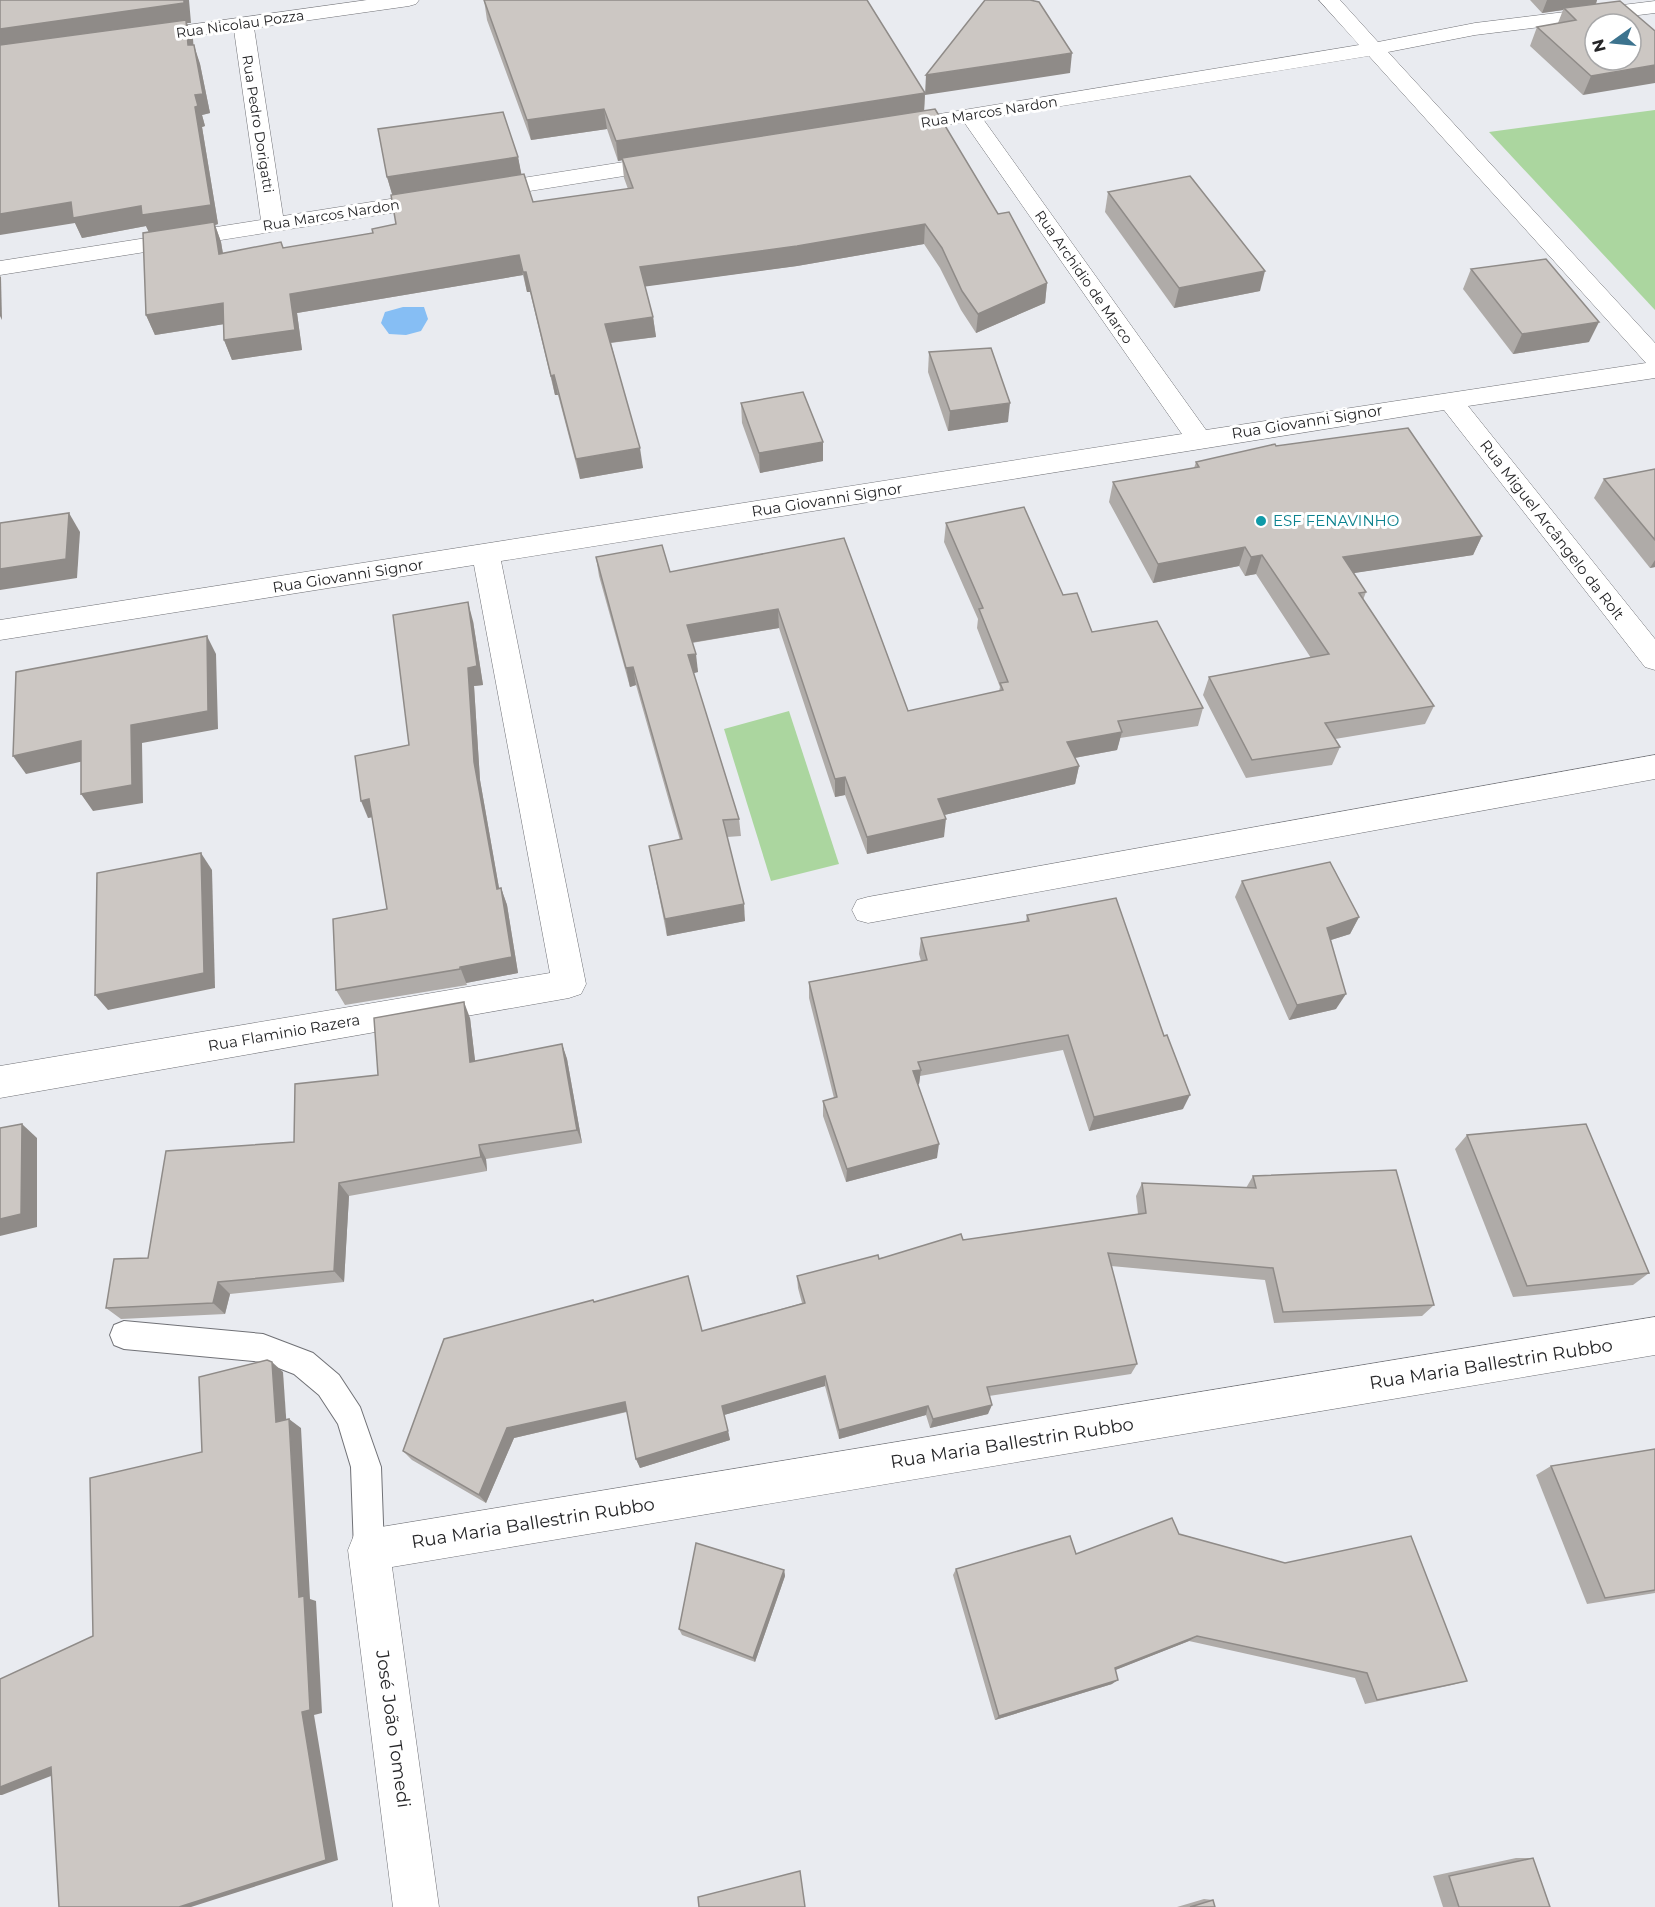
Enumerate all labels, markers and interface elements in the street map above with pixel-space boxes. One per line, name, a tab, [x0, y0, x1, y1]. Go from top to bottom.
street label: Rua Nicolau Pozza	[175, 6, 305, 42]
north arrow	[1583, 12, 1643, 72]
text: N	[1588, 37, 1610, 54]
street label: Rua Pedro Dorigatti	[238, 54, 278, 194]
street label: Rua Marcos Nardon	[919, 92, 1059, 132]
street label: Rua Marcos Nardon	[261, 195, 401, 235]
street label: Rua Archidio de Marco	[1031, 207, 1137, 347]
street label: Rua Giovanni Signor	[1230, 400, 1384, 443]
street label: Rua Miguel Arcângelo da Rolt	[1476, 436, 1629, 624]
street label: Rua Giovanni Signor	[750, 478, 904, 521]
place label: ESF FENAVINHO	[1273, 511, 1399, 530]
marker: ESF FENAVINHO	[1254, 514, 1268, 528]
street label: Rua Giovanni Signor	[271, 554, 425, 597]
street label: Rua Flaminio Razera	[206, 1010, 361, 1055]
street label: Rua Maria Ballestrin Rubbo	[1368, 1334, 1614, 1394]
street label: Rua Maria Ballestrin Rubbo	[889, 1413, 1135, 1473]
street label: Rua Maria Ballestrin Rubbo	[410, 1493, 656, 1553]
street label: José João Tomedi	[371, 1648, 415, 1809]

